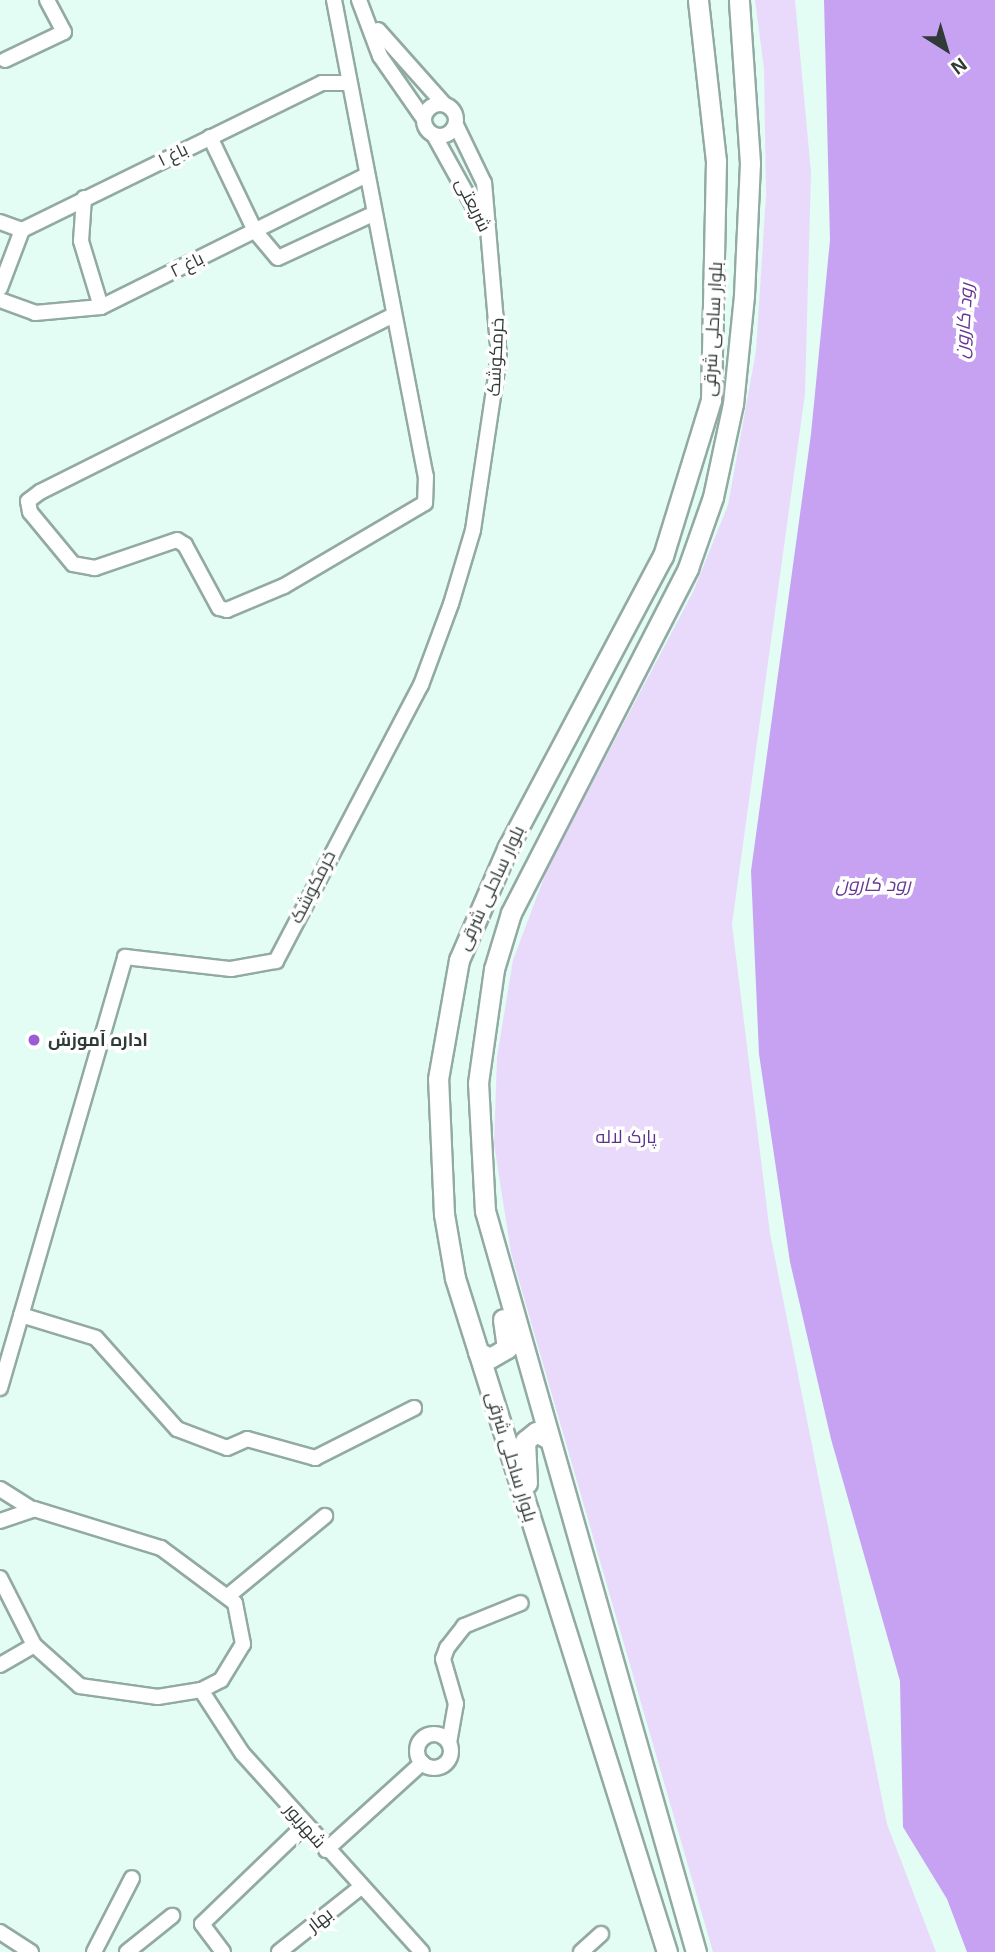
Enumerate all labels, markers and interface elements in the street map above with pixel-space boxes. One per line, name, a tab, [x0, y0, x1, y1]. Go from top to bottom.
north arrow	[911, 14, 981, 84]
text: N	[947, 54, 971, 79]
street label: باغ ۱	[155, 139, 191, 171]
street label: شریعتی	[451, 174, 495, 236]
street label: باغ ۲	[167, 248, 207, 282]
street label: بلوار ساحلی شرقی	[699, 261, 727, 397]
water label: رود کارون	[950, 283, 978, 359]
street label: خرمکوشک	[483, 317, 509, 397]
street label: بلوار ساحلی شرقی	[453, 822, 529, 954]
street label: خرمکوشک	[285, 847, 341, 927]
water label: رود کارون	[835, 874, 911, 896]
place label: اداره آموزش	[48, 1029, 148, 1051]
marker: اداره آموزش	[26, 1032, 42, 1048]
park label: پارک لاله	[596, 1126, 656, 1148]
street label: بلوار ساحلی شرقی	[481, 1389, 541, 1525]
street label: شهریور	[280, 1799, 330, 1853]
street label: بهار	[303, 1903, 337, 1937]

